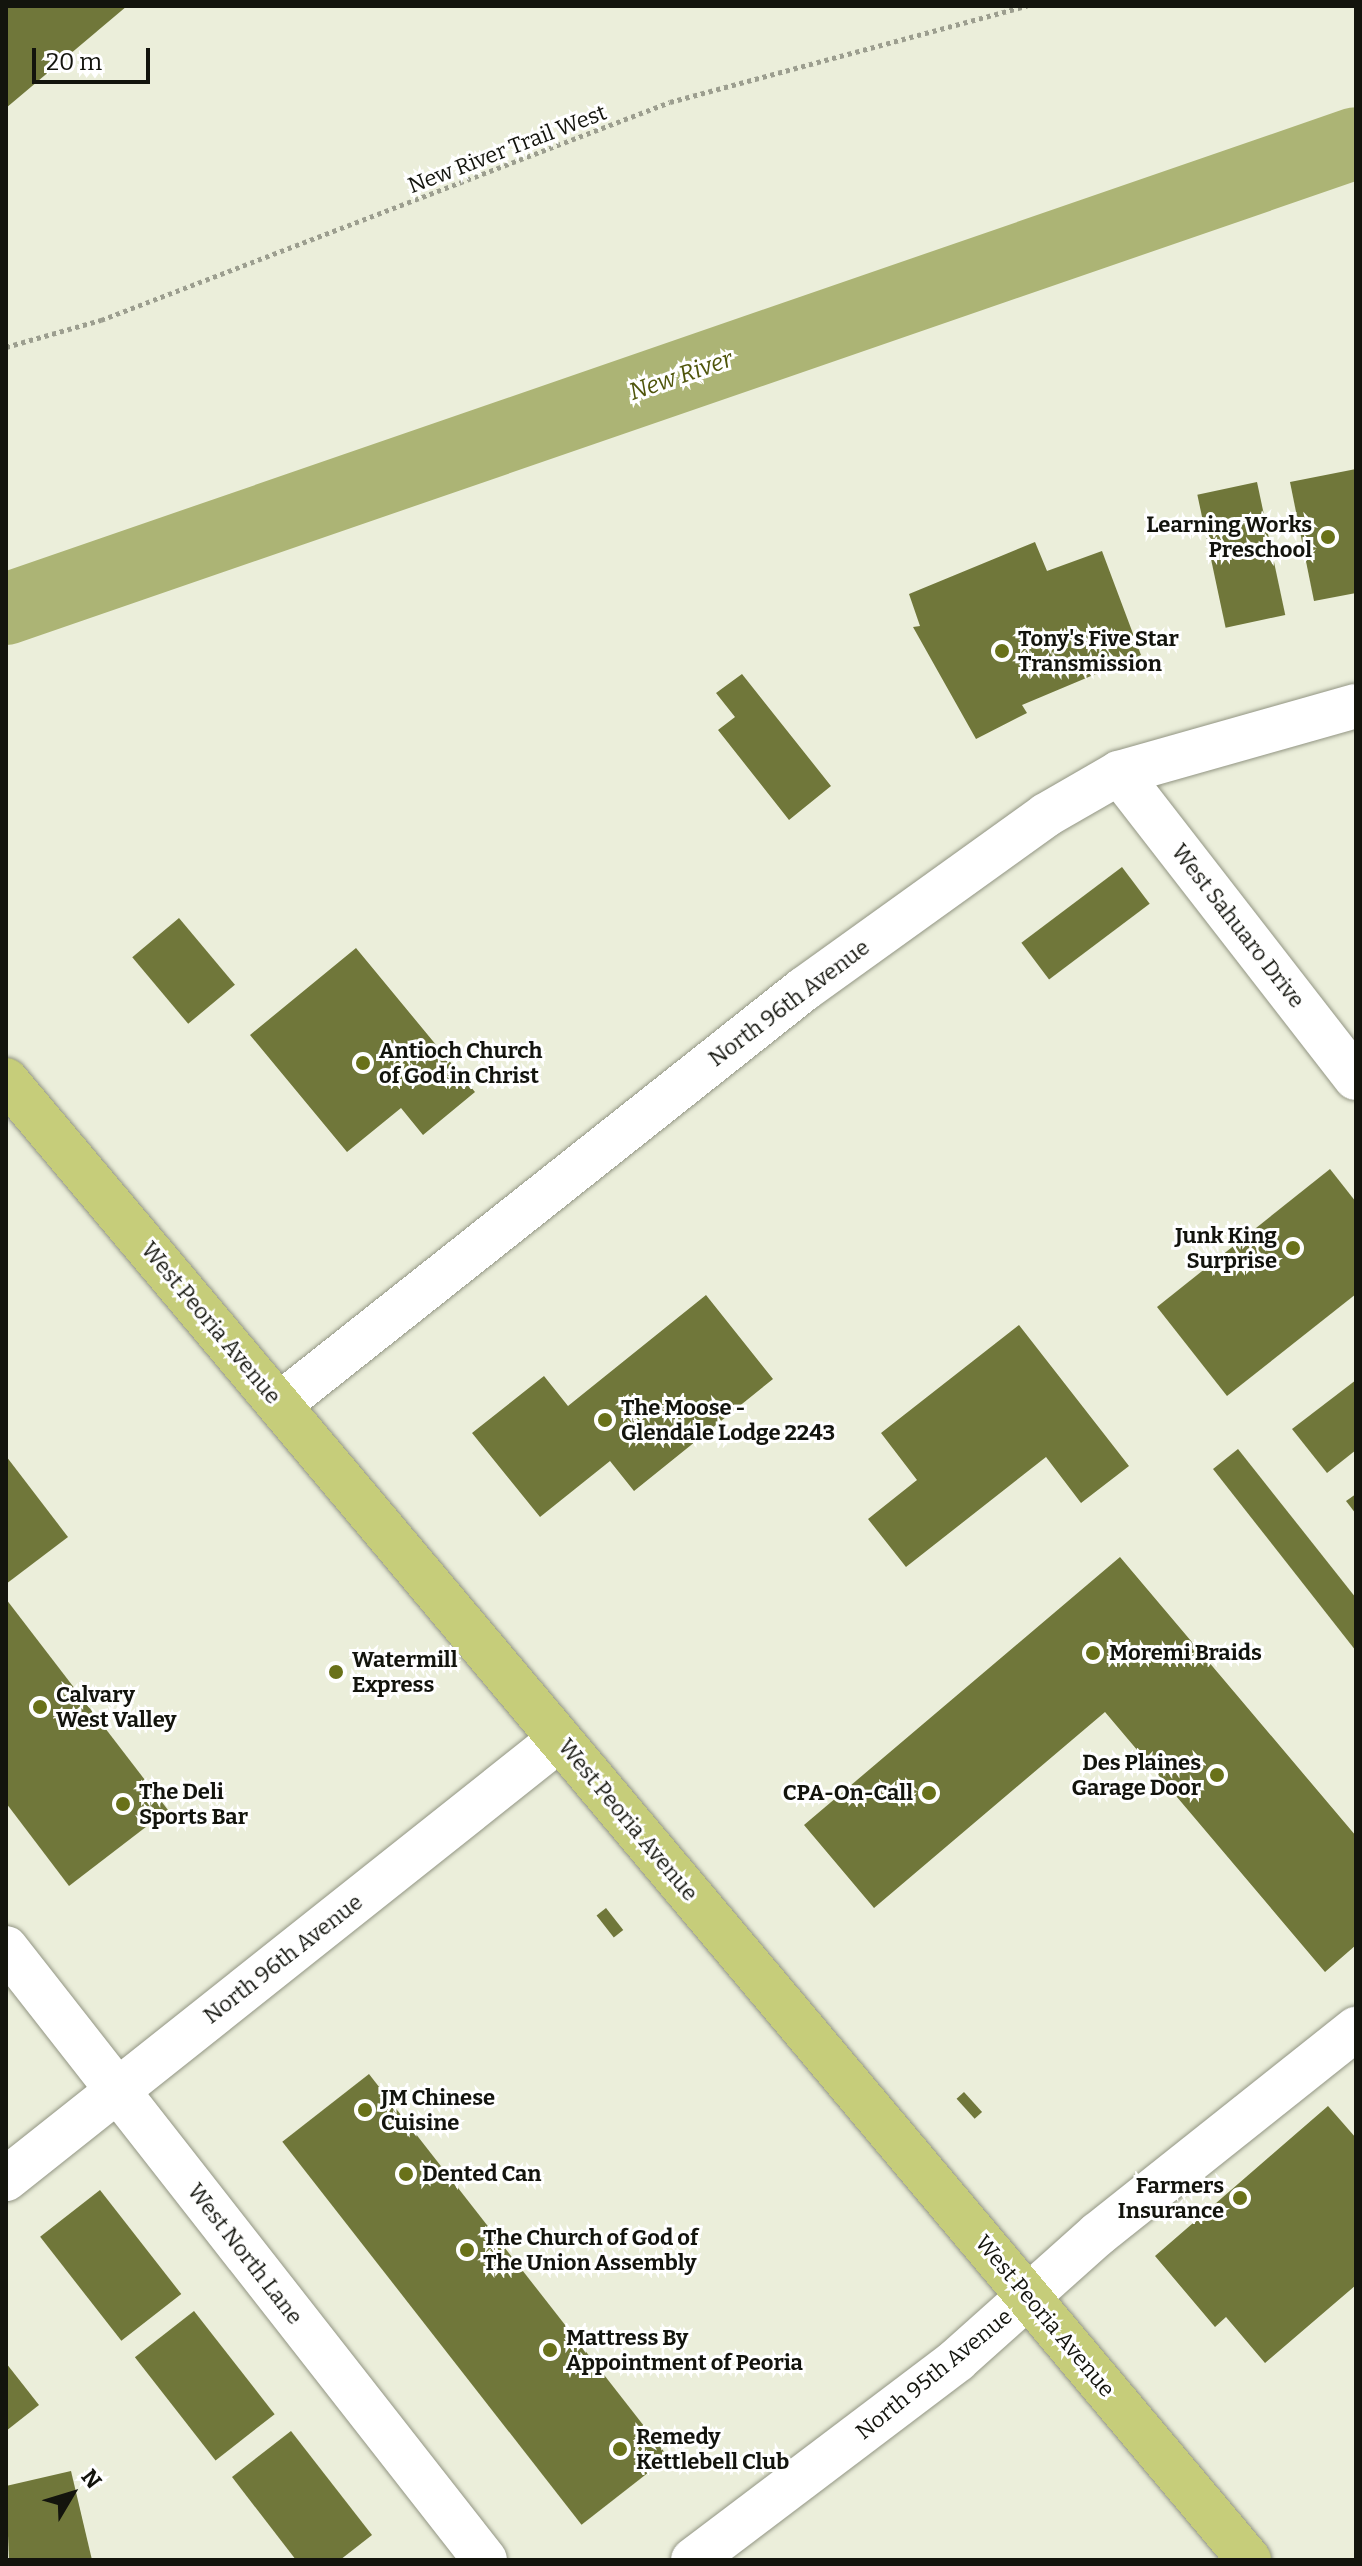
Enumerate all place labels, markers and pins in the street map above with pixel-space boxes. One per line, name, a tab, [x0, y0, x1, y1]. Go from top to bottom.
place label: Learning Works Preschool	[1146, 511, 1312, 562]
marker: Learning Works Preschool	[1319, 528, 1337, 546]
place label: Tony's Five Star Transmission	[1018, 625, 1179, 676]
marker: Tony's Five Star Transmission	[993, 642, 1011, 660]
place label: Antioch Church of God in Christ	[379, 1037, 543, 1088]
marker: Antioch Church of God in Christ	[354, 1054, 372, 1072]
place label: Junk King Surprise	[1175, 1222, 1277, 1274]
marker: Junk King Surprise	[1284, 1239, 1302, 1257]
place label: The Moose - Glendale Lodge 2243	[621, 1394, 835, 1446]
marker: The Moose - Glendale Lodge 2243	[596, 1411, 614, 1429]
place label: Moremi Braids	[1109, 1640, 1262, 1666]
marker: Moremi Braids	[1084, 1644, 1102, 1662]
place label: Watermill Express	[352, 1646, 458, 1698]
marker: Watermill Express	[327, 1663, 345, 1681]
place label: Calvary West Valley	[56, 1681, 177, 1732]
marker: Calvary West Valley	[31, 1698, 49, 1716]
place label: Des Plaines Garage Door	[1071, 1749, 1201, 1800]
marker: Des Plaines Garage Door	[1208, 1766, 1226, 1784]
place label: The Deli Sports Bar	[139, 1778, 248, 1830]
place label: CPA-On-Call	[783, 1780, 913, 1806]
marker: CPA-On-Call	[920, 1784, 938, 1802]
marker: The Deli Sports Bar	[114, 1795, 132, 1813]
place label: JM Chinese Cuisine	[381, 2084, 495, 2136]
marker: JM Chinese Cuisine	[356, 2101, 374, 2119]
place label: Dented Can	[422, 2161, 541, 2187]
marker: Dented Can	[397, 2165, 415, 2183]
place label: Farmers Insurance	[1118, 2172, 1224, 2224]
marker: Farmers Insurance	[1231, 2189, 1249, 2207]
place label: The Church of God of The Union Assembly	[483, 2224, 698, 2276]
marker: The Church of God of The Union Assembly	[458, 2241, 476, 2259]
place label: Mattress By Appointment of Peoria	[566, 2324, 803, 2376]
marker: Mattress By Appointment of Peoria	[541, 2341, 559, 2359]
place label: Remedy Kettlebell Club	[636, 2423, 789, 2474]
marker: Remedy Kettlebell Club	[611, 2440, 629, 2458]

